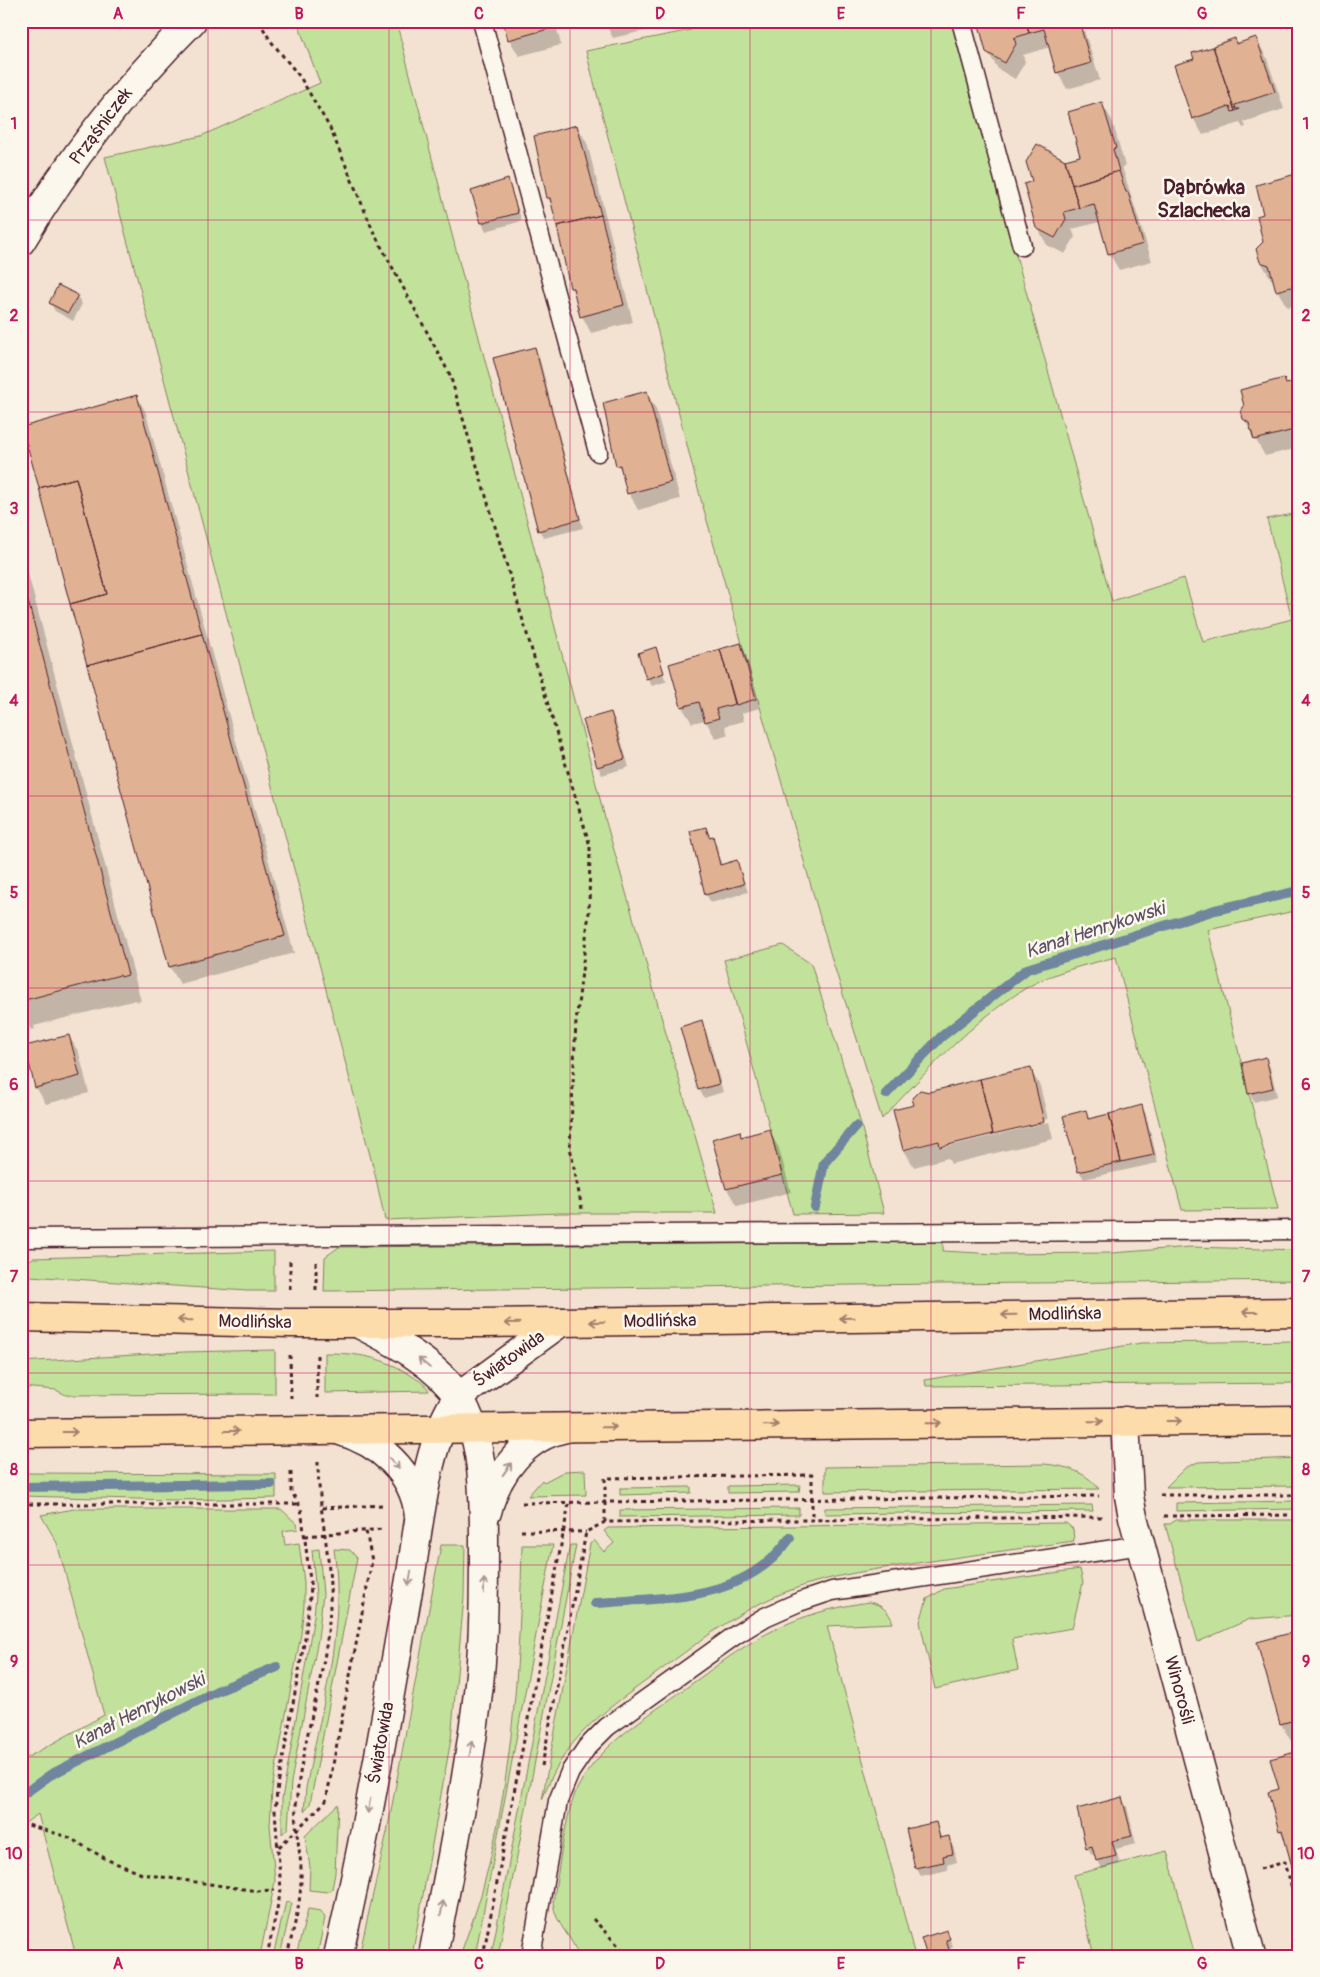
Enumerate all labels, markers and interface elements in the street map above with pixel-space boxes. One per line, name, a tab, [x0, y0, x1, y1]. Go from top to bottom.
text: A	[113, 4, 124, 24]
text: B	[294, 4, 304, 24]
text: C	[474, 4, 484, 24]
text: D	[655, 4, 665, 24]
text: E	[837, 4, 846, 24]
text: F	[1016, 4, 1026, 24]
text: G	[1197, 4, 1208, 24]
street label: Prząśniczek	[64, 82, 138, 169]
text: 1	[11, 114, 17, 134]
text: 1	[1303, 114, 1309, 134]
district label: Dąbrówka Szlachecka	[1157, 175, 1251, 223]
text: 2	[10, 306, 19, 326]
text: 2	[1302, 306, 1311, 326]
text: 3	[10, 499, 19, 519]
text: 3	[1302, 499, 1311, 519]
text: 4	[9, 691, 19, 711]
text: 4	[1301, 691, 1311, 711]
text: 5	[10, 883, 19, 903]
text: 5	[1302, 883, 1311, 903]
water label: Kanał Henrykowski	[1023, 895, 1170, 964]
text: 6	[9, 1075, 19, 1095]
text: 6	[1301, 1075, 1311, 1095]
text: 7	[10, 1267, 19, 1287]
text: 7	[1302, 1267, 1311, 1287]
street label: Modlińska	[1028, 1302, 1102, 1326]
one-way arrow	[1242, 1307, 1258, 1317]
street label: Modlińska	[623, 1309, 697, 1333]
street label: Modlińska	[218, 1310, 292, 1334]
one-way arrow	[1002, 1310, 1018, 1320]
one-way arrow	[839, 1313, 855, 1322]
one-way arrow	[178, 1316, 194, 1325]
one-way arrow	[589, 1317, 605, 1326]
one-way arrow	[504, 1318, 520, 1328]
street label: Światowida	[469, 1325, 549, 1393]
one-way arrow	[418, 1357, 431, 1368]
one-way arrow	[1088, 1416, 1104, 1426]
one-way arrow	[1166, 1416, 1182, 1426]
one-way arrow	[925, 1418, 941, 1428]
one-way arrow	[762, 1420, 779, 1430]
one-way arrow	[600, 1422, 616, 1432]
one-way arrow	[224, 1426, 240, 1436]
one-way arrow	[62, 1427, 78, 1437]
one-way arrow	[388, 1456, 400, 1469]
text: 8	[10, 1460, 18, 1480]
text: 8	[1302, 1460, 1310, 1480]
one-way arrow	[502, 1463, 512, 1477]
one-way arrow	[405, 1569, 415, 1585]
one-way arrow	[479, 1578, 489, 1594]
text: 9	[10, 1652, 18, 1672]
text: 9	[1302, 1652, 1310, 1672]
street label: Winorośli	[1159, 1653, 1199, 1727]
water label: Kanał Henrykowski	[69, 1666, 211, 1755]
street label: Światowida	[362, 1700, 400, 1786]
one-way arrow	[466, 1740, 476, 1756]
one-way arrow	[364, 1798, 374, 1814]
text: 10	[5, 1844, 23, 1864]
text: 10	[1297, 1844, 1315, 1864]
one-way arrow	[438, 1900, 447, 1916]
text: A	[113, 1954, 124, 1974]
text: B	[294, 1954, 304, 1974]
text: C	[474, 1954, 484, 1974]
text: D	[655, 1954, 665, 1974]
text: E	[837, 1954, 846, 1974]
text: F	[1016, 1954, 1026, 1974]
text: G	[1197, 1954, 1208, 1974]

